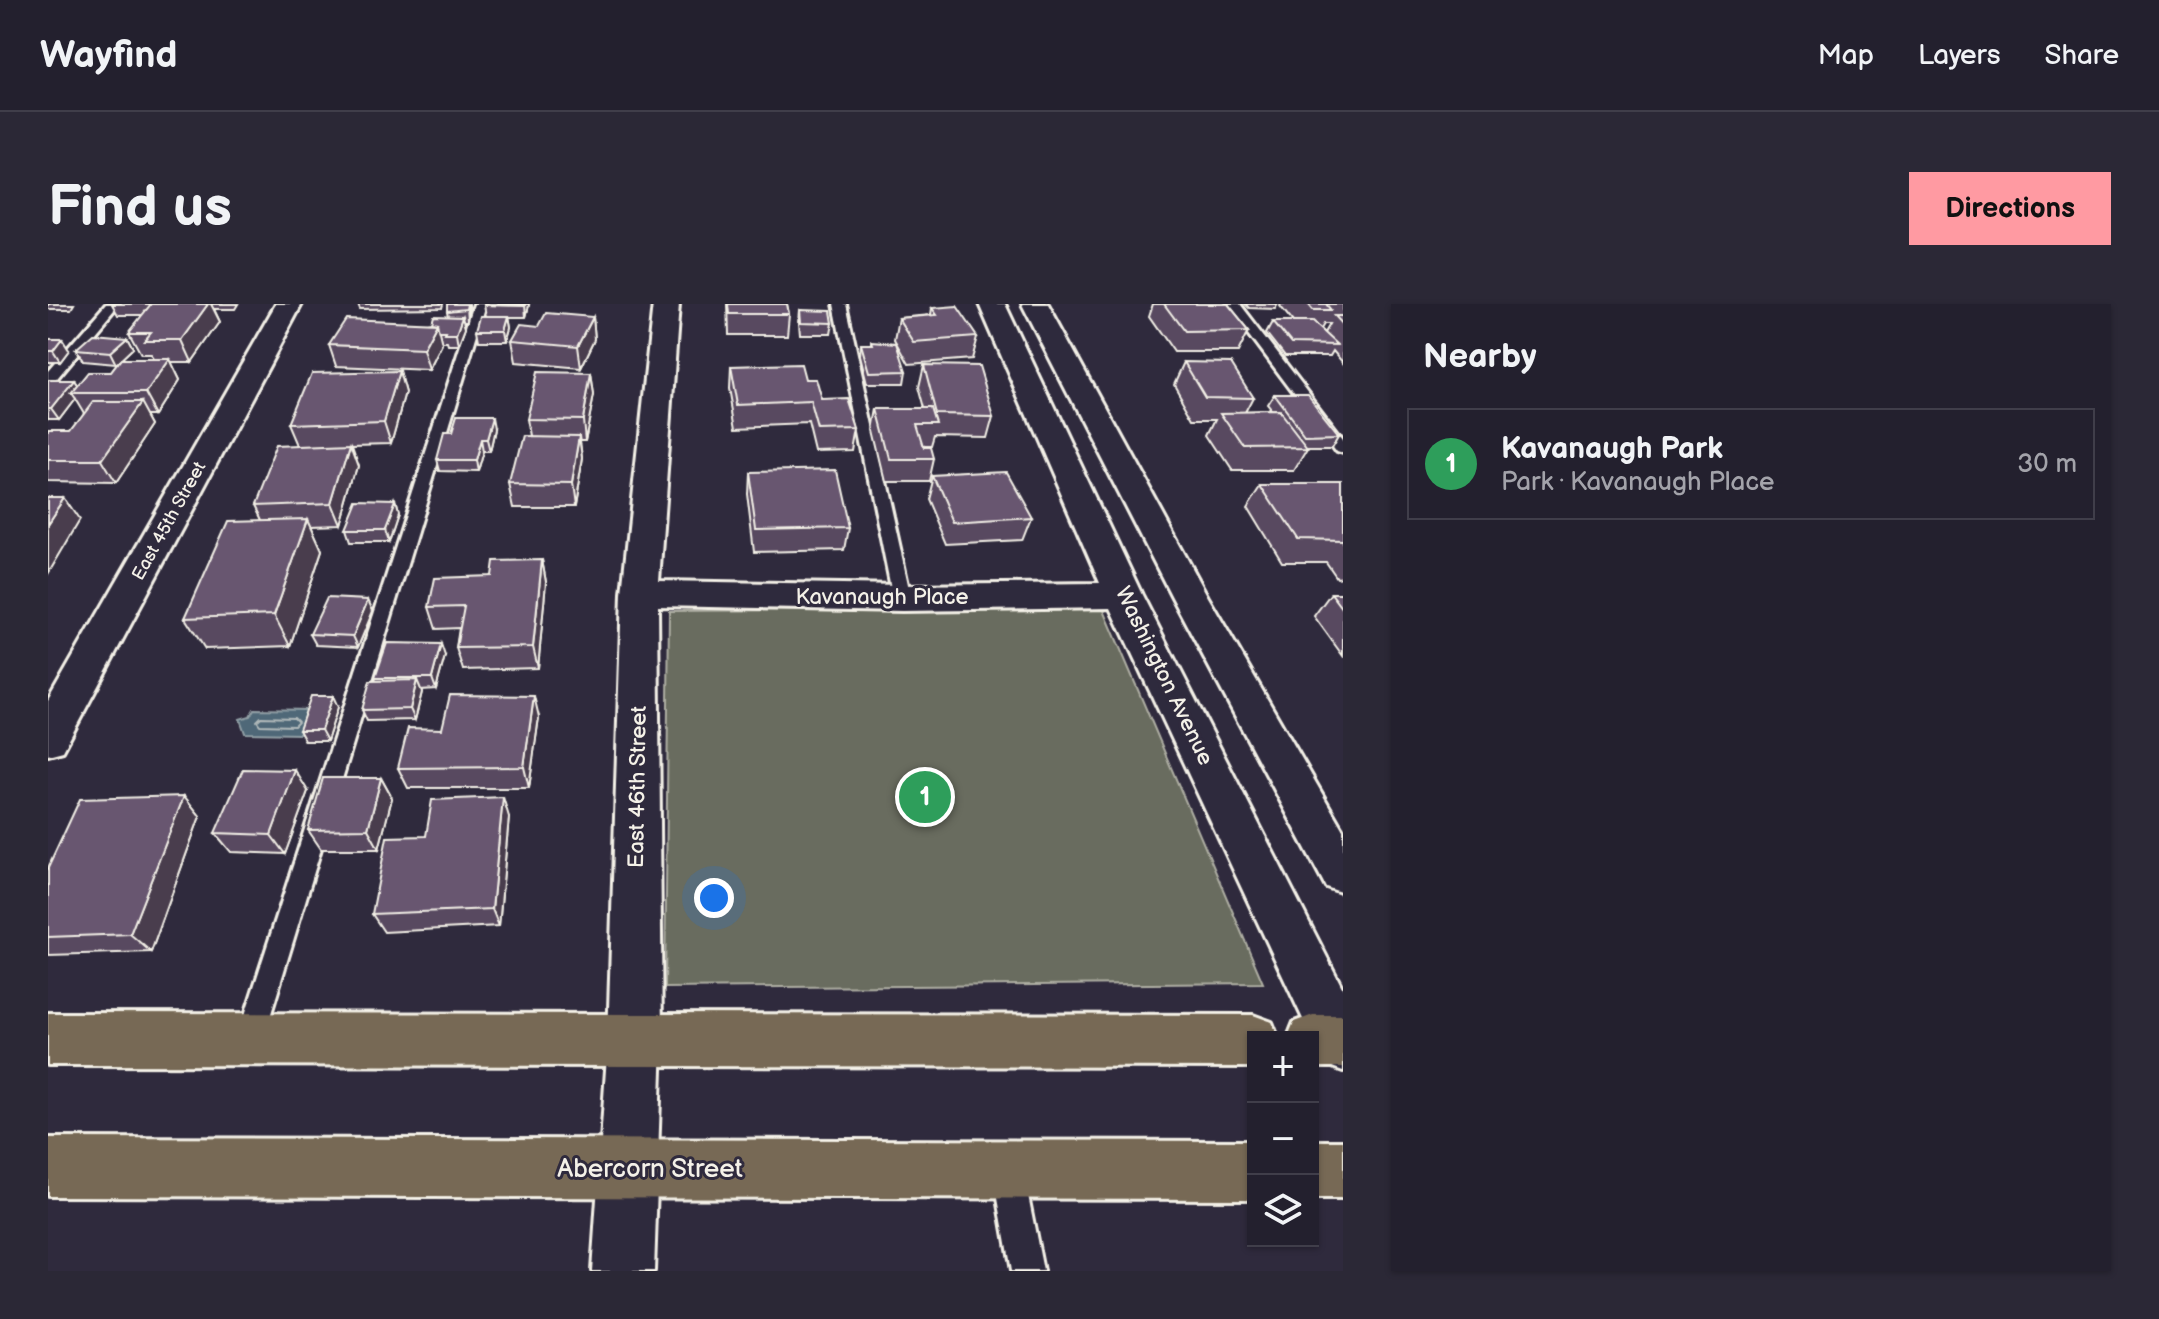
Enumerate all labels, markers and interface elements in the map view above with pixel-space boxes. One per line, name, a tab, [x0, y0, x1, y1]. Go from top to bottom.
text: Wayfind	[40, 33, 178, 78]
text: Map	[1818, 39, 1874, 72]
text: Layers	[1918, 39, 2001, 72]
text: Share	[2045, 39, 2119, 72]
button: Directions	[1909, 172, 2111, 245]
text: Find us	[48, 175, 232, 242]
text: Nearby	[1423, 336, 1537, 377]
text: Kavanaugh Park	[1501, 431, 1723, 467]
text: 1	[1446, 449, 1456, 480]
text: 30 m	[2017, 449, 2077, 480]
street label: East 45th Street	[128, 458, 210, 584]
text: Park · Kavanaugh Place	[1501, 467, 1774, 498]
street label: Washington Avenue	[1109, 582, 1219, 770]
street label: Kavanaugh Place	[796, 584, 968, 611]
street label: East 46th Street	[623, 705, 653, 868]
pin: 1	[899, 767, 951, 827]
your location	[694, 878, 734, 918]
map controls	[1247, 1031, 1319, 1247]
button: +	[1247, 1031, 1319, 1103]
button: −	[1247, 1103, 1319, 1175]
street label: Abercorn Street	[557, 1154, 743, 1185]
button: layers	[1247, 1175, 1319, 1247]

